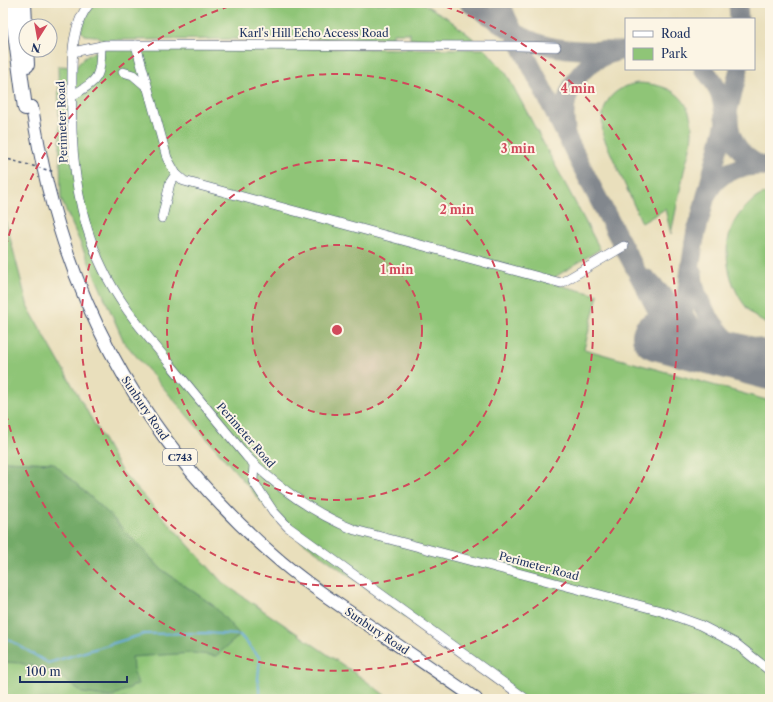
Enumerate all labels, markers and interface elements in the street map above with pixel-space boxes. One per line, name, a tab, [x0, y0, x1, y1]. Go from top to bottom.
north arrow	[18, 18, 58, 58]
legend	[625, 18, 755, 70]
street label: Karl's Hill Echo Access Road	[239, 26, 389, 40]
text: Road	[661, 26, 691, 41]
text: N	[30, 40, 42, 56]
text: Park	[661, 46, 688, 61]
street label: Perimeter Road	[54, 80, 70, 163]
text: 4 min	[561, 81, 596, 96]
text: 3 min	[501, 141, 536, 156]
text: 2 min	[440, 202, 475, 217]
text: 1 min	[381, 262, 414, 277]
centre of rings	[330, 323, 344, 337]
street label: Sunbury Road	[118, 373, 172, 443]
street label: Perimeter Road	[214, 399, 278, 471]
road number: C743	[163, 449, 197, 465]
street label: Perimeter Road	[498, 549, 581, 583]
street label: Sunbury Road	[342, 604, 412, 658]
scale bar	[20, 658, 127, 684]
text: 100 m	[26, 664, 61, 679]

